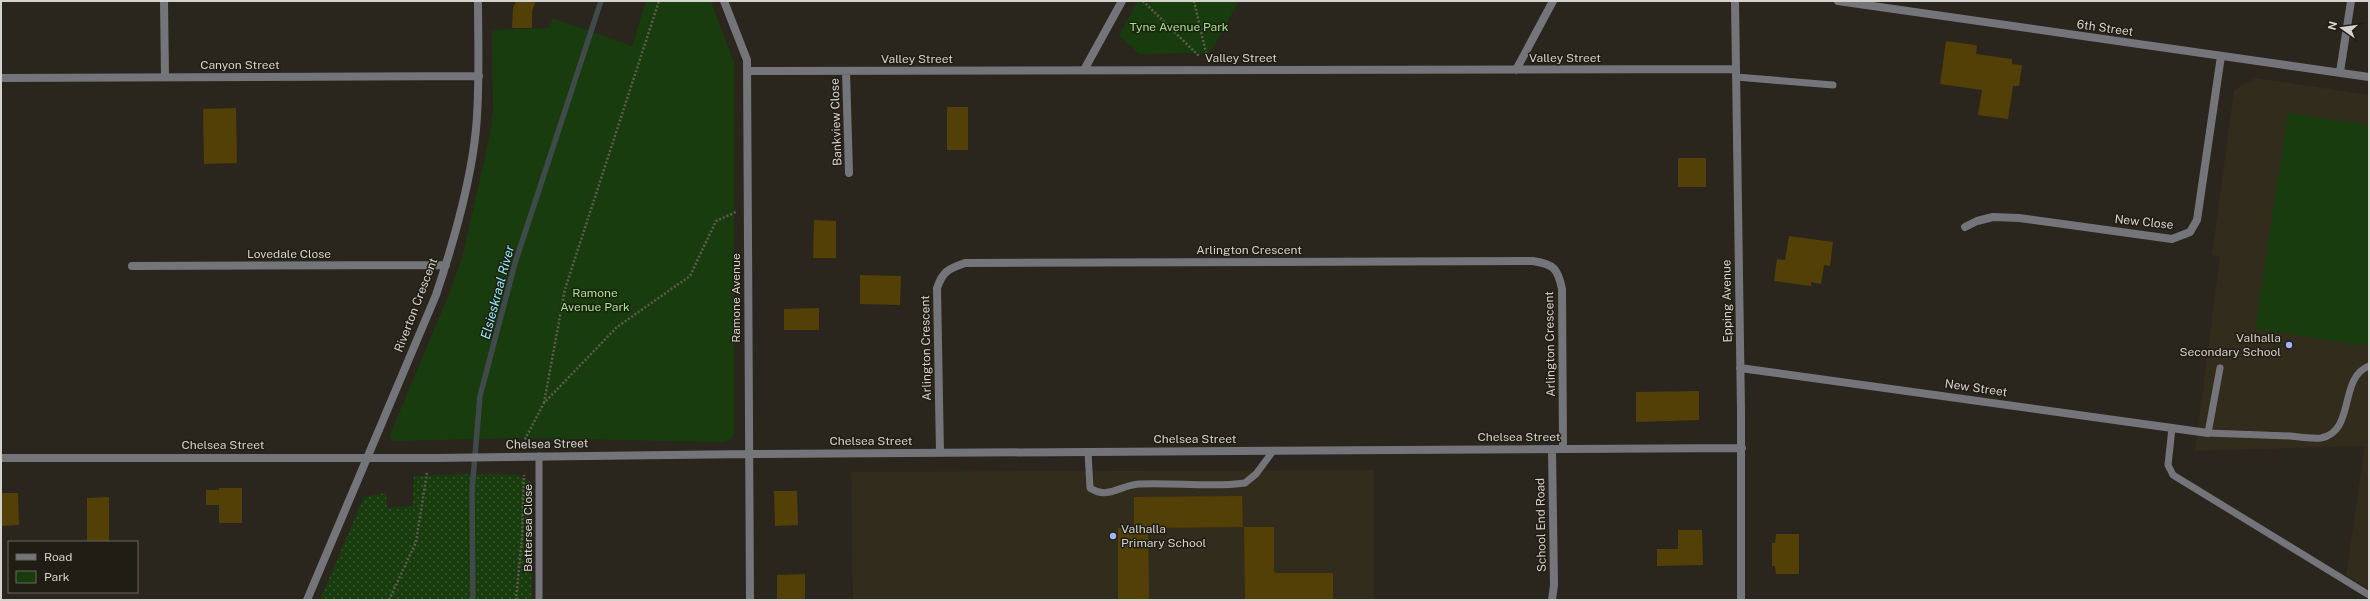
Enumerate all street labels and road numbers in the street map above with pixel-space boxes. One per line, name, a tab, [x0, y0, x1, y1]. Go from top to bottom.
street label: 6th Street	[2076, 17, 2135, 39]
street label: Valley Street	[1205, 51, 1277, 65]
street label: Valley Street	[1529, 51, 1601, 65]
street label: Valley Street	[881, 52, 953, 66]
street label: Canyon Street	[200, 58, 280, 72]
street label: Bankview Close	[827, 78, 845, 166]
street label: New Close	[2114, 212, 2174, 232]
street label: Arlington Crescent	[1196, 243, 1302, 257]
street label: Lovedale Close	[247, 247, 331, 261]
street label: Ramone Avenue	[729, 253, 743, 343]
street label: Riverton Crescent	[392, 256, 441, 354]
street label: Epping Avenue	[1719, 259, 1735, 343]
street label: Arlington Crescent	[1542, 291, 1558, 397]
street label: Arlington Crescent	[918, 295, 934, 401]
street label: New Street	[1944, 377, 2008, 399]
street label: Chelsea Street	[1478, 430, 1561, 444]
street label: Chelsea Street	[1154, 432, 1237, 446]
street label: Chelsea Street	[830, 434, 913, 448]
street label: Chelsea Street	[505, 436, 589, 452]
street label: Chelsea Street	[182, 438, 265, 452]
street label: School End Road	[1533, 478, 1549, 572]
street label: Battersea Close	[521, 484, 535, 572]

